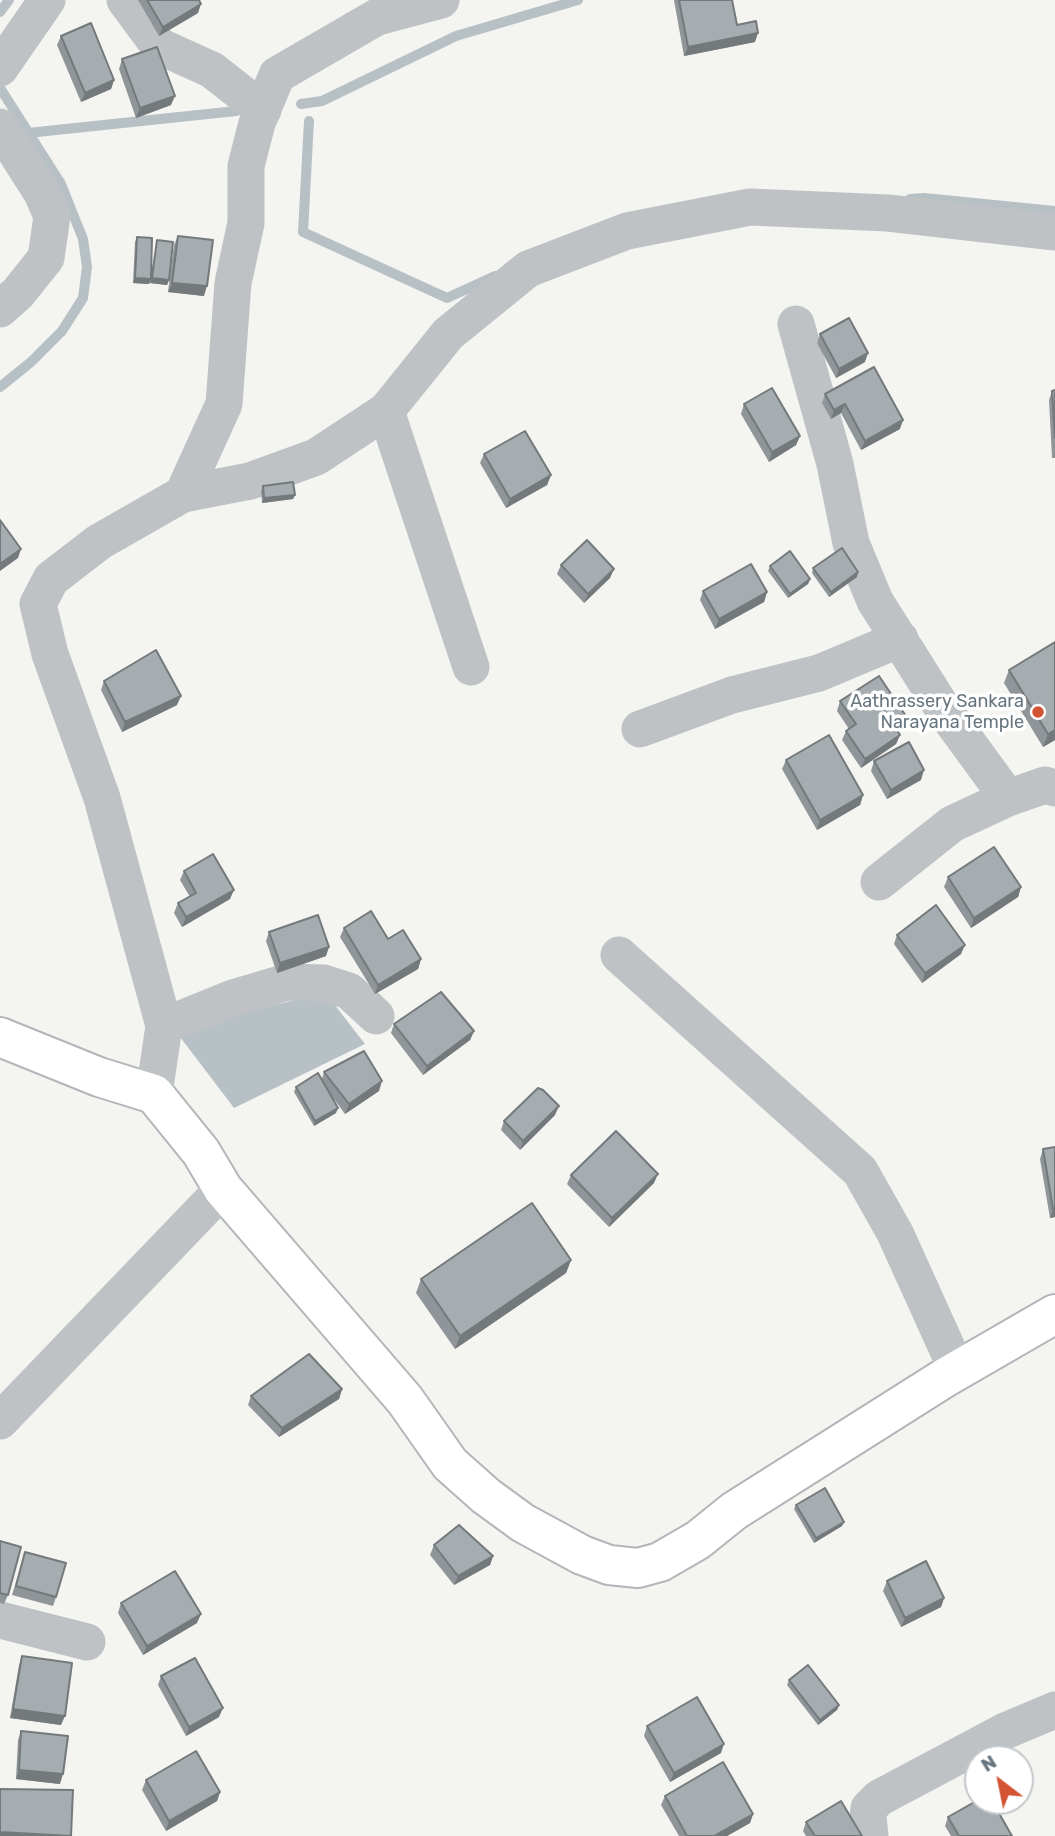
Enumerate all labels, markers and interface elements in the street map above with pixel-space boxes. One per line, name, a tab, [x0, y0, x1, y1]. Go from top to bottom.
place label: Aathrassery Sankara Narayana Temple	[850, 691, 1024, 734]
marker: Aathrassery Sankara Narayana Temple	[1030, 704, 1046, 720]
north arrow	[964, 1745, 1034, 1815]
text: N	[977, 1750, 1001, 1777]

